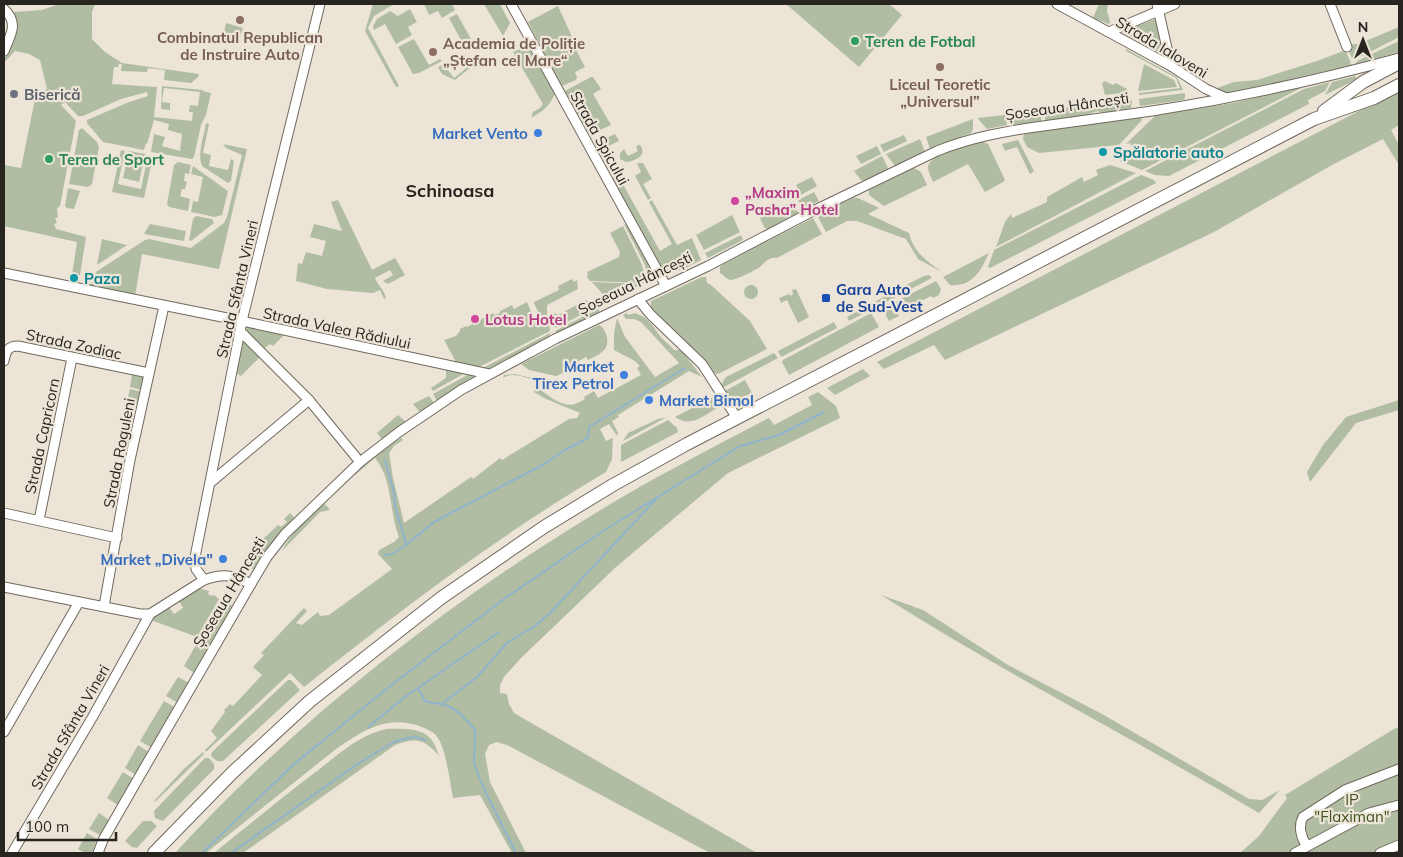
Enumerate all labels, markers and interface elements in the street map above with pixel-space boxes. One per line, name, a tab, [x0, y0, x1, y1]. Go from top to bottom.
street label: Strada Ialoveni	[1112, 12, 1212, 82]
marker: Combinatul Republican de Instruire Auto	[234, 14, 246, 26]
north arrow	[1338, 15, 1388, 65]
text: N	[1358, 18, 1368, 36]
place label: Combinatul Republican de Instruire Auto	[157, 28, 323, 64]
place label: Teren de Fotbal	[865, 32, 975, 51]
place label: Academia de Poliție „Ștefan cel Mare“	[443, 34, 585, 71]
marker: Teren de Fotbal	[849, 35, 861, 47]
marker: Academia de Poliție „Ștefan cel Mare“	[427, 46, 439, 58]
marker: Liceul Teoretic „Universul”	[934, 61, 946, 73]
place label: Liceul Teoretic „Universul”	[889, 75, 991, 111]
place label: Biserică	[24, 85, 81, 104]
marker: Biserică	[8, 88, 20, 100]
street label: Strada Spicului	[566, 88, 634, 188]
street label: Șoseaua Hâncești	[1004, 88, 1130, 124]
place label: Market Vento	[432, 124, 528, 143]
marker: Market Vento	[532, 127, 544, 139]
place label: Spălatorie auto	[1113, 143, 1224, 162]
marker: Spălatorie auto	[1097, 146, 1109, 158]
place label: Teren de Sport	[59, 150, 164, 169]
marker: Teren de Sport	[43, 153, 55, 165]
district label: Schinoasa	[405, 179, 495, 202]
place label: „Maxim Pasha” Hotel	[745, 183, 839, 219]
marker: „Maxim Pasha” Hotel	[729, 195, 741, 207]
street label: Strada Sfânta Vineri	[212, 218, 262, 360]
street label: Șoseaua Hâncești	[575, 247, 695, 319]
place label: Paza	[84, 269, 120, 288]
marker: Paza	[68, 272, 80, 284]
place label: Gara Auto de Sud-Vest	[836, 280, 923, 316]
marker: Gara Auto de Sud-Vest	[820, 292, 832, 304]
street label: Strada Valea Rădiului	[261, 303, 413, 353]
place label: Lotus Hotel	[485, 310, 567, 329]
marker: Lotus Hotel	[469, 313, 481, 325]
street label: Strada Zodiac	[25, 325, 123, 363]
place label: Market Tirex Petrol	[532, 357, 614, 393]
marker: Market Tirex Petrol	[618, 369, 630, 381]
street label: Strada Capricorn	[20, 376, 64, 496]
place label: Market Bimol	[659, 391, 754, 410]
marker: Market Bimol	[643, 394, 655, 406]
street label: Strada Roguleni	[99, 396, 139, 510]
street label: Șoseaua Hâncești	[189, 534, 269, 650]
place label: Market „Divela"	[100, 550, 213, 569]
marker: Market „Divela"	[217, 553, 229, 565]
street label: Strada Sfânta Vineri	[26, 661, 114, 793]
park label: IP "Flaximan"	[1314, 790, 1390, 826]
scale bar	[18, 810, 115, 842]
text: 100 m	[25, 817, 69, 836]

